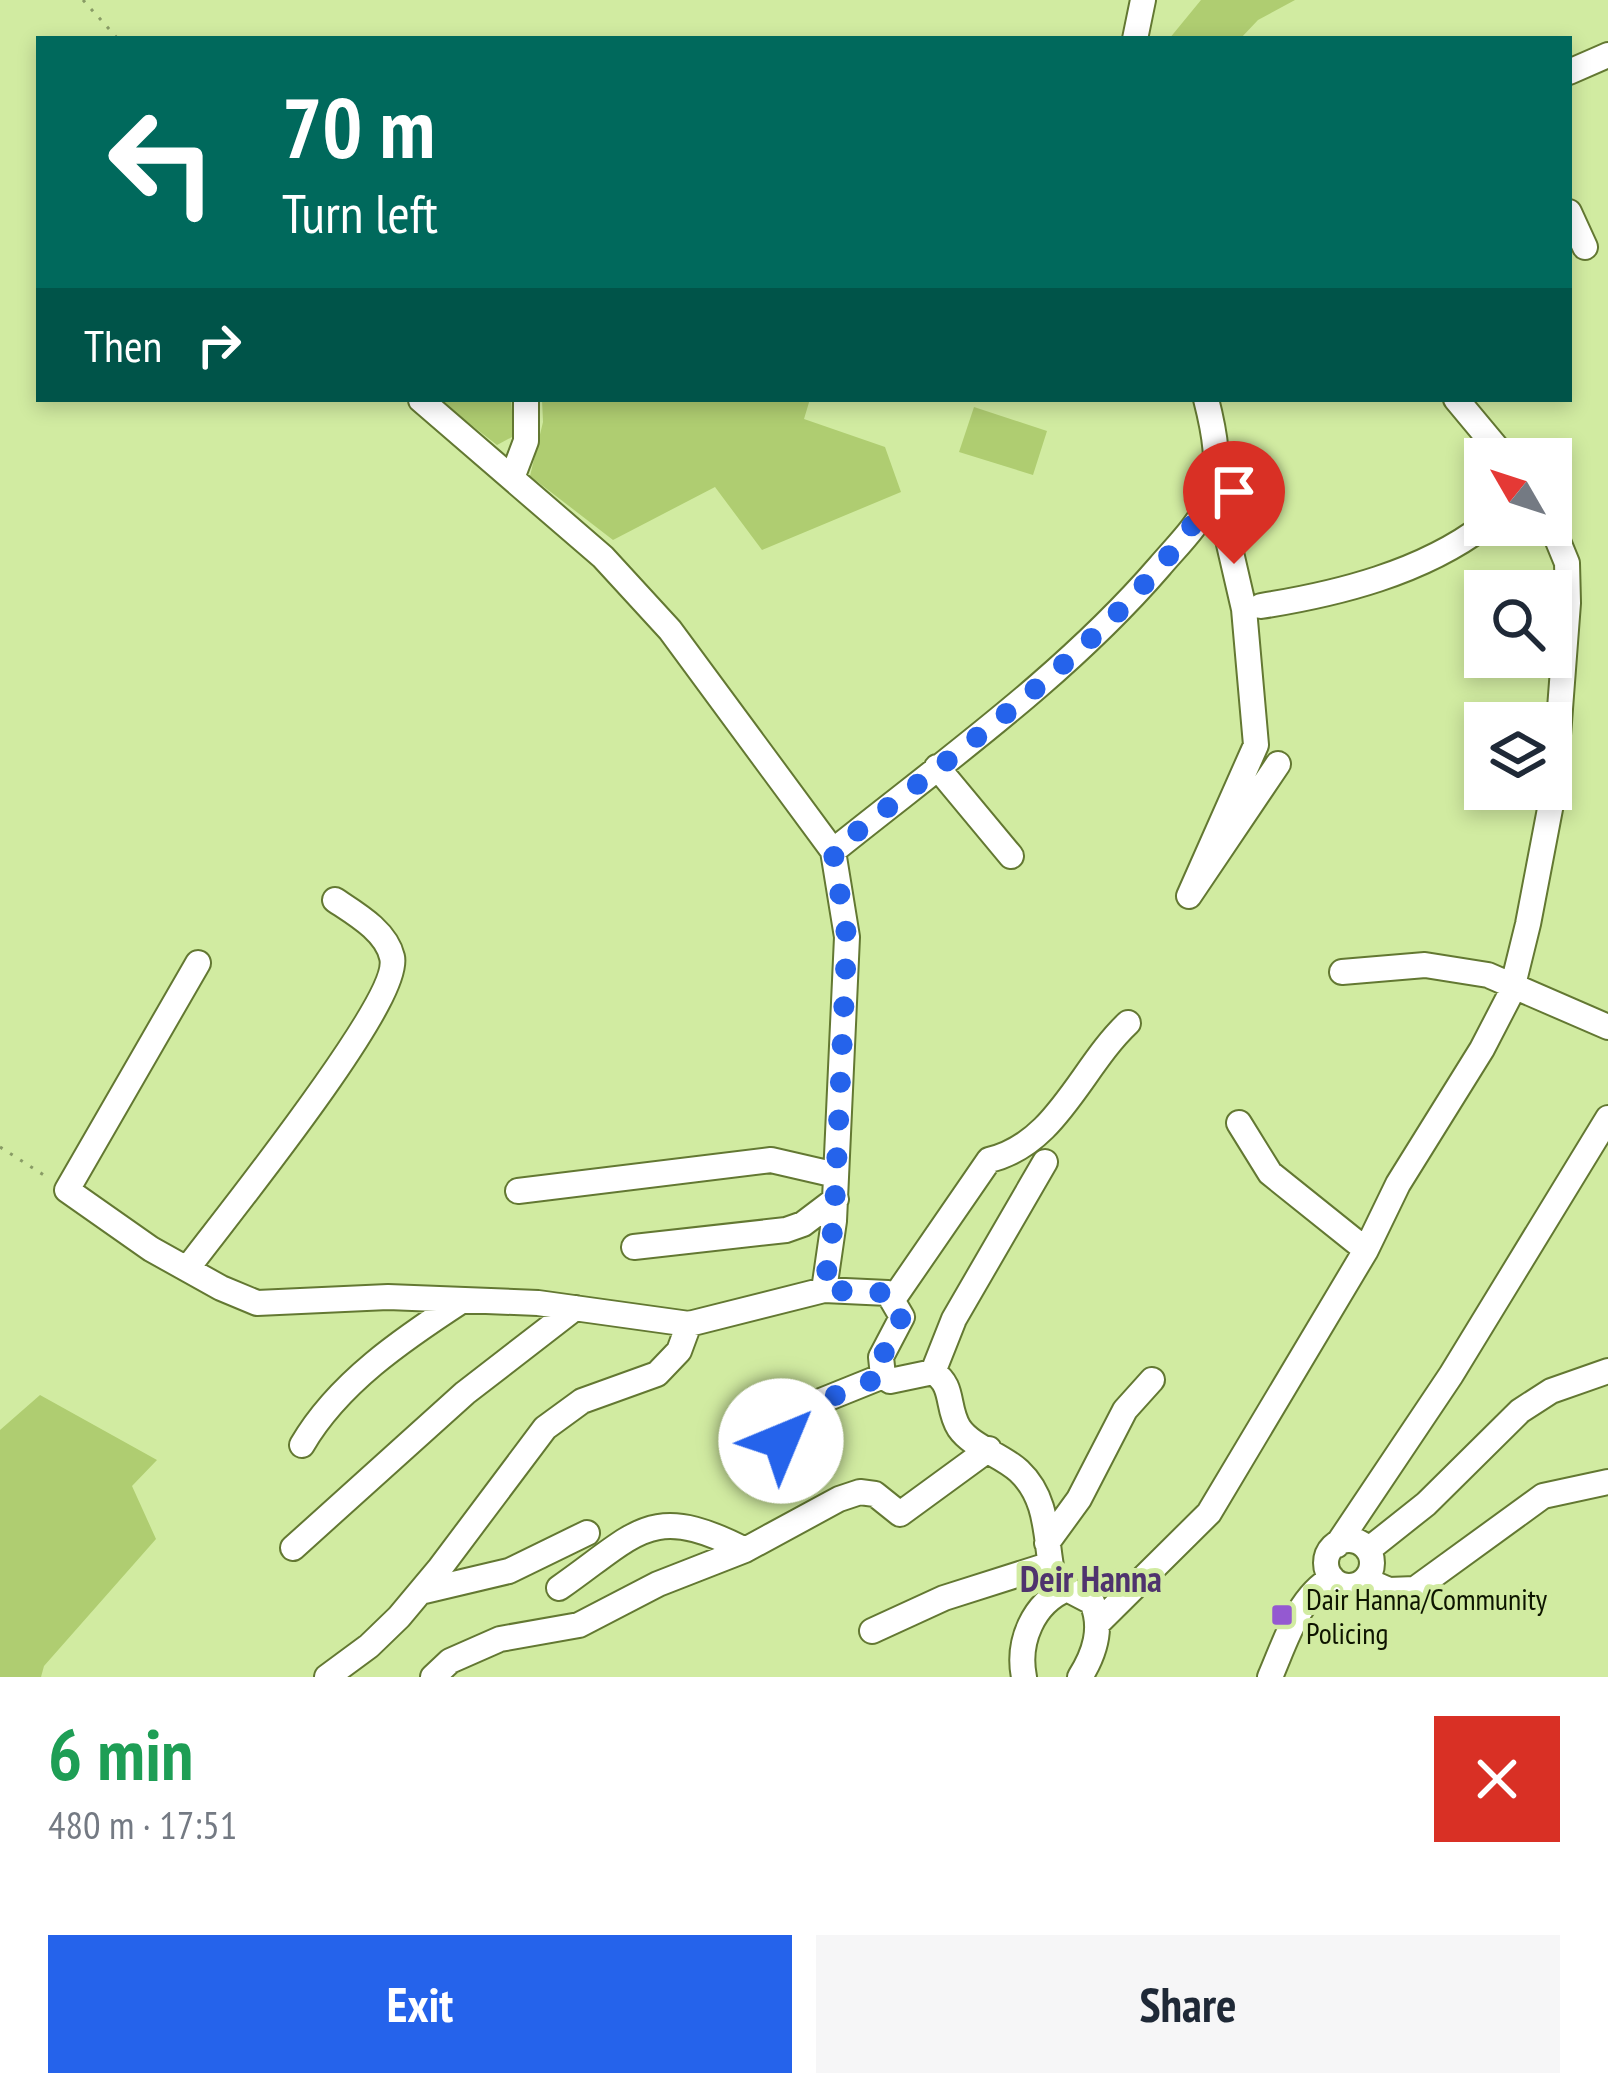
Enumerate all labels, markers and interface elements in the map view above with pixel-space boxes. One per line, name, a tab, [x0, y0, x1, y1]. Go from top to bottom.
text: 70 m	[282, 72, 435, 181]
icon: left	[84, 84, 240, 240]
text: Turn left	[282, 178, 438, 248]
icon: right	[186, 312, 252, 378]
text: Then	[84, 316, 162, 374]
north arrow	[1464, 438, 1572, 546]
map controls	[1464, 438, 1572, 810]
pin	[1183, 441, 1285, 564]
icon: arrive	[1201, 459, 1267, 525]
button: search	[1464, 570, 1572, 678]
button: layers	[1464, 702, 1572, 810]
position arrow	[718, 1378, 844, 1504]
district label: Deir Hanna	[1020, 1555, 1162, 1602]
place label: Dair Hanna/Community Policing	[1306, 1579, 1548, 1652]
marker: Dair Hanna/Community Policing	[1269, 1602, 1295, 1628]
text: 6 min	[48, 1707, 193, 1800]
button: close	[1434, 1716, 1560, 1842]
text: 480 m · 17:51	[48, 1799, 237, 1850]
button: Exit	[48, 1935, 792, 2073]
button: Share	[816, 1935, 1560, 2073]

